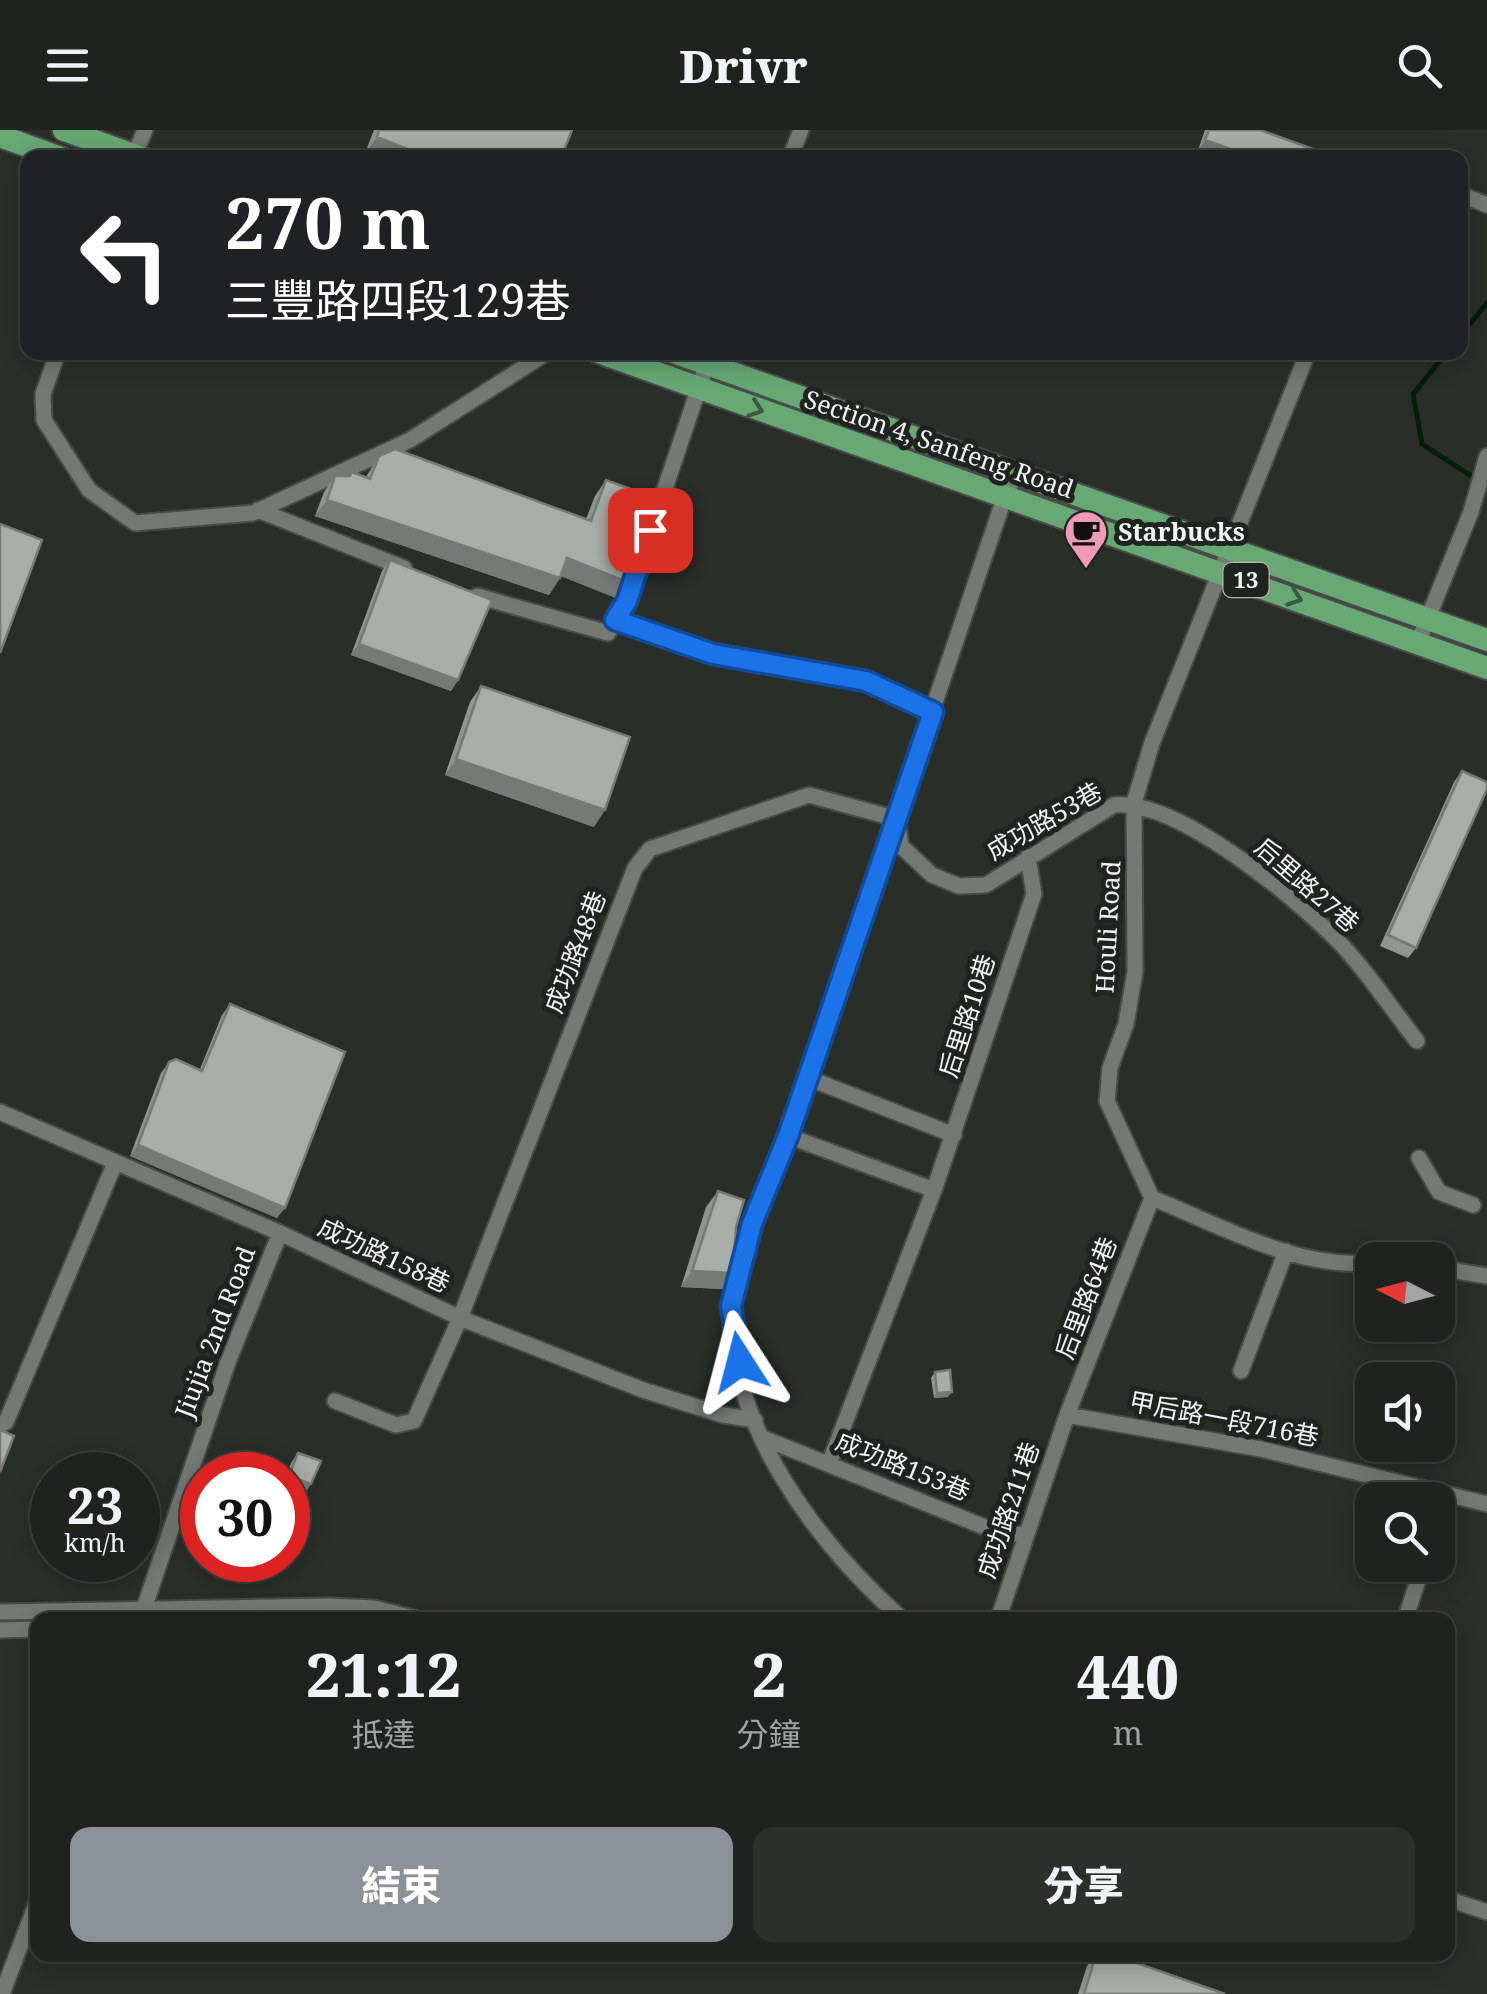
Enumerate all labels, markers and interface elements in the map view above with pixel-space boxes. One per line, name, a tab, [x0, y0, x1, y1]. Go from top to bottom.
text: Drivr	[679, 35, 808, 96]
icon: menu	[40, 38, 95, 93]
icon: search	[1392, 38, 1447, 93]
text: 270 m	[225, 174, 431, 270]
icon: left	[60, 190, 190, 320]
text: 三豐路四段129巷	[225, 269, 570, 330]
street label: Section 4, Sanfeng Road	[800, 381, 1078, 505]
one-way arrow	[746, 397, 763, 418]
pin	[608, 488, 693, 573]
icon: arrive	[623, 503, 678, 558]
cafe icon: Starbucks	[1063, 509, 1109, 570]
place label: Starbucks	[1118, 514, 1245, 548]
road number: 13	[1224, 563, 1268, 597]
one-way arrow	[1285, 586, 1302, 607]
street label: 成功路53巷	[980, 773, 1107, 867]
street label: 后里路27巷	[1248, 829, 1367, 939]
street label: Houli Road	[1087, 860, 1127, 994]
street label: 成功路48巷	[535, 886, 613, 1017]
street label: 后里路10巷	[930, 950, 1002, 1082]
street label: 成功路158巷	[313, 1209, 456, 1299]
street label: 后里路64巷	[1046, 1232, 1124, 1363]
street label: Jiujia 2nd Road	[165, 1241, 262, 1423]
north arrow	[1355, 1242, 1455, 1342]
map controls	[1355, 1242, 1455, 1582]
position arrow	[688, 1310, 792, 1414]
button: sound	[1355, 1362, 1455, 1462]
street label: 甲后路一段716巷	[1127, 1383, 1322, 1453]
street label: 成功路153巷	[831, 1423, 976, 1507]
street label: 成功路211巷	[968, 1437, 1046, 1582]
speed limit sign: 30	[180, 1452, 310, 1582]
text: 23	[67, 1471, 123, 1539]
button: search	[1355, 1482, 1455, 1582]
text: km/h	[64, 1525, 126, 1559]
text: 21:12	[306, 1633, 461, 1715]
text: 2	[752, 1633, 786, 1715]
text: 440	[1077, 1635, 1179, 1717]
text: m	[1113, 1711, 1143, 1754]
text: 抵達	[351, 1712, 415, 1755]
text: 分鐘	[737, 1712, 801, 1755]
button: 結束	[70, 1827, 733, 1942]
button: 分享	[753, 1827, 1415, 1942]

